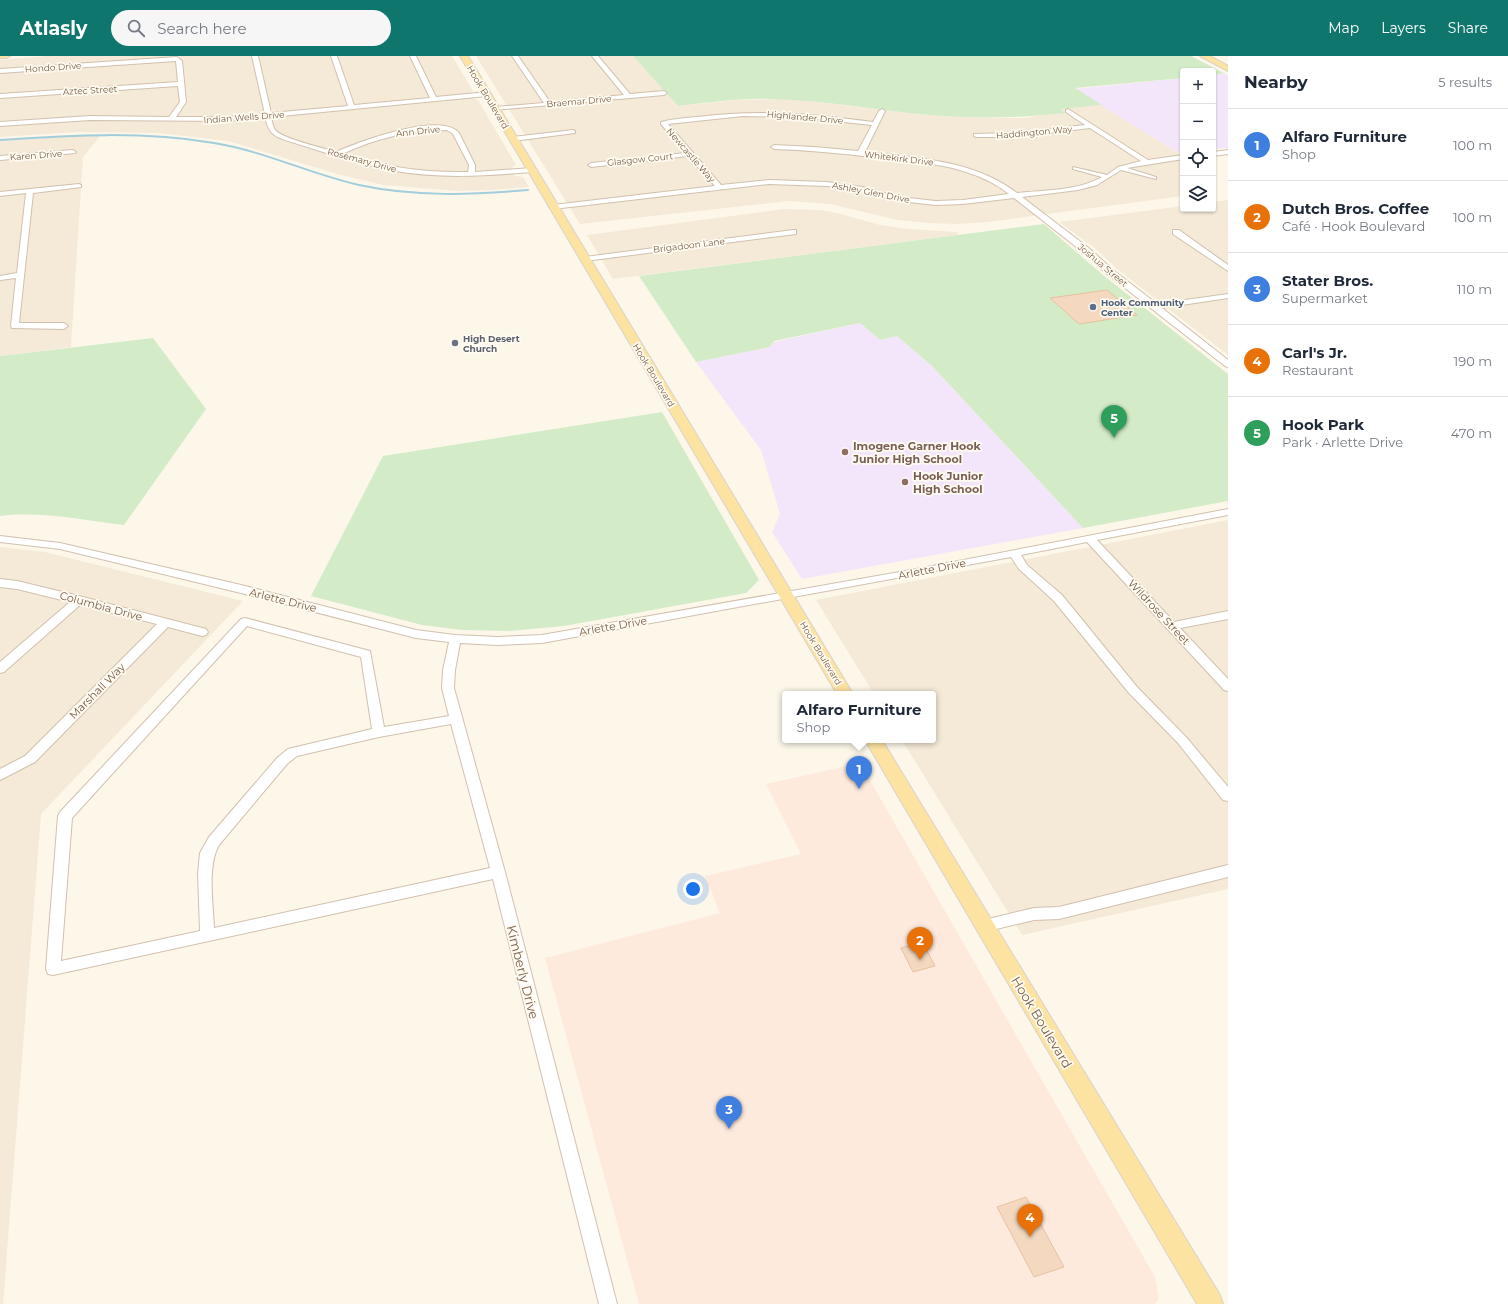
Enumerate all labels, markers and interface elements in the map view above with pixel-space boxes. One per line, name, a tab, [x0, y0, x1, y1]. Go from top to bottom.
search box	[111, 10, 391, 46]
text: Atlasly	[20, 17, 87, 40]
icon: search	[125, 17, 147, 39]
text: Search here	[157, 19, 247, 38]
text: Map	[1328, 19, 1359, 37]
text: Layers	[1381, 19, 1426, 37]
text: Share	[1448, 19, 1488, 37]
street label: Hondo Drive	[24, 59, 82, 74]
street label: Hook Boulevard	[465, 63, 511, 131]
map controls	[1180, 68, 1216, 212]
button: +	[1180, 68, 1216, 104]
text: Nearby	[1244, 72, 1308, 92]
text: 5 results	[1438, 74, 1492, 90]
street label: Aztec Street	[62, 83, 118, 97]
street label: Braemar Drive	[546, 93, 612, 109]
button: −	[1180, 104, 1216, 140]
street label: Highlander Drive	[766, 108, 844, 126]
street label: Indian Wells Drive	[203, 109, 285, 125]
street label: Ann Drive	[395, 123, 441, 139]
street label: Haddington Way	[995, 123, 1073, 141]
street label: Newcastle Way	[664, 126, 718, 185]
text: Alfaro Furniture	[1282, 127, 1407, 146]
text: 1	[1254, 137, 1260, 153]
text: 100 m	[1453, 137, 1492, 153]
button: locate	[1180, 140, 1216, 176]
street label: Rosemary Drive	[326, 145, 398, 175]
text: Shop	[1282, 146, 1316, 162]
street label: Karen Drive	[9, 148, 63, 162]
street label: Whitekirk Drive	[864, 148, 935, 168]
street label: Glasgow Court	[606, 150, 674, 168]
button: layers	[1180, 176, 1216, 212]
street label: Ashley Glen Drive	[831, 179, 911, 205]
text: Dutch Bros. Coffee	[1282, 199, 1429, 218]
text: 2	[1253, 209, 1261, 225]
text: 100 m	[1453, 209, 1492, 225]
text: Café · Hook Boulevard	[1282, 218, 1425, 234]
street label: Brigadoon Lane	[653, 235, 726, 255]
street label: Joshua Street	[1075, 240, 1130, 289]
text: Stater Bros.	[1282, 271, 1373, 290]
text: 3	[1253, 281, 1261, 297]
text: 110 m	[1457, 281, 1492, 297]
text: Supermarket	[1282, 290, 1368, 306]
place label: Hook Community Center	[1101, 297, 1184, 318]
marker: Hook Community Center	[1088, 302, 1098, 312]
place label: High Desert Church	[463, 333, 520, 354]
marker: High Desert Church	[450, 338, 460, 348]
street label: Hook Boulevard	[631, 341, 677, 409]
text: Carl's Jr.	[1282, 343, 1347, 362]
text: 4	[1253, 353, 1261, 369]
text: 190 m	[1454, 353, 1492, 369]
text: Restaurant	[1282, 362, 1353, 378]
pin: 5	[1101, 405, 1127, 438]
text: Hook Park	[1282, 415, 1364, 434]
text: 5	[1253, 425, 1261, 441]
text: 470 m	[1451, 425, 1492, 441]
text: Park · Arlette Drive	[1282, 434, 1403, 450]
place label: Imogene Garner Hook Junior High School	[852, 439, 981, 466]
marker: Imogene Garner Hook Junior High School	[840, 447, 850, 457]
place label: Hook Junior High School	[913, 469, 983, 496]
marker: Hook Junior High School	[900, 477, 910, 487]
street label: Arlette Drive	[897, 556, 967, 582]
street label: Wildrose Street	[1125, 576, 1193, 648]
street label: Arlette Drive	[248, 585, 318, 615]
street label: Columbia Drive	[58, 588, 144, 624]
street label: Arlette Drive	[578, 613, 648, 639]
street label: Hook Boulevard	[798, 619, 844, 687]
street label: Marshall Way	[66, 660, 128, 722]
popup	[782, 691, 936, 743]
text: Alfaro Furniture	[797, 700, 921, 719]
text: Shop	[797, 719, 830, 735]
pin: 1	[846, 756, 872, 789]
your location	[683, 879, 703, 899]
street label: Kimberly Drive	[504, 923, 542, 1021]
pin: 2	[907, 927, 933, 960]
street label: Hook Boulevard	[1008, 973, 1076, 1071]
pin: 3	[716, 1096, 742, 1129]
pin: 4	[1017, 1204, 1043, 1237]

